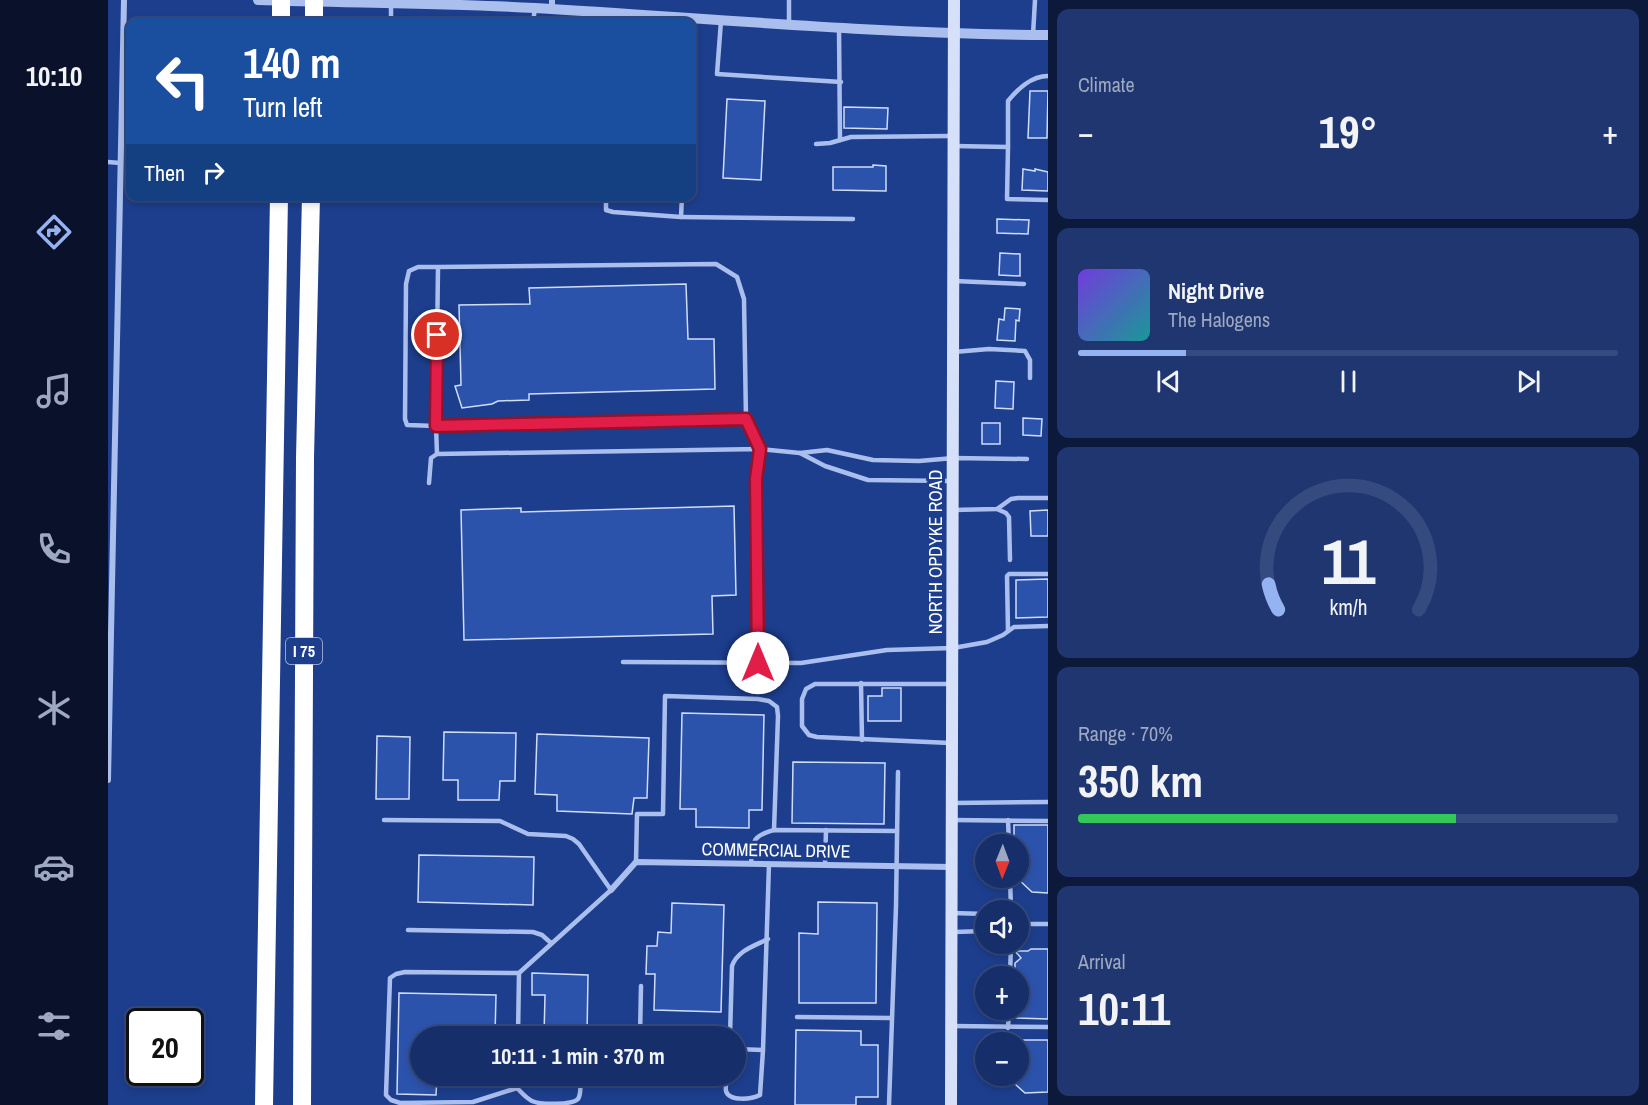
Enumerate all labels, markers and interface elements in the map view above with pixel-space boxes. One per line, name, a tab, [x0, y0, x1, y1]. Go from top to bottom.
text: 140 m	[243, 35, 341, 91]
icon: left	[144, 42, 222, 120]
text: 10:10	[26, 58, 82, 94]
text: Climate	[1078, 71, 1135, 98]
text: Turn left	[243, 89, 322, 125]
text: 19°	[1318, 101, 1378, 162]
text: −	[1078, 110, 1094, 154]
text: +	[1602, 110, 1618, 154]
icon: right	[197, 156, 230, 189]
text: Then	[144, 158, 185, 188]
icon: directions	[33, 211, 75, 253]
text: Night Drive	[1168, 276, 1264, 306]
text: The Halogens	[1168, 306, 1270, 333]
pin	[411, 309, 462, 360]
icon: arrive	[420, 318, 453, 351]
icon: previous	[1152, 365, 1185, 398]
icon: pause	[1332, 365, 1365, 398]
icon: next	[1512, 365, 1545, 398]
icon: music	[33, 370, 75, 412]
street label: NORTH OPDYKE ROAD	[923, 470, 948, 634]
text: 11	[1321, 519, 1376, 603]
icon: phone	[33, 528, 75, 570]
text: km/h	[1329, 593, 1367, 622]
position arrow	[726, 631, 790, 695]
road number: I 75	[286, 638, 322, 664]
icon: climate	[33, 687, 75, 729]
text: Range · 70%	[1078, 720, 1173, 747]
text: 350 km	[1078, 750, 1203, 811]
north arrow	[975, 834, 1029, 888]
map controls	[975, 834, 1029, 1086]
street label: COMMERCIAL DRIVE	[701, 836, 851, 864]
icon: car	[33, 846, 75, 888]
button: sound	[975, 900, 1029, 954]
text: Arrival	[1078, 948, 1125, 975]
button: +	[975, 966, 1029, 1020]
text: 10:11	[1078, 978, 1170, 1039]
icon: filters	[33, 1005, 75, 1047]
speed limit sign: 20	[126, 1008, 204, 1086]
button: −	[975, 1032, 1029, 1086]
text: 10:11 · 1 min · 370 m	[491, 1041, 665, 1071]

